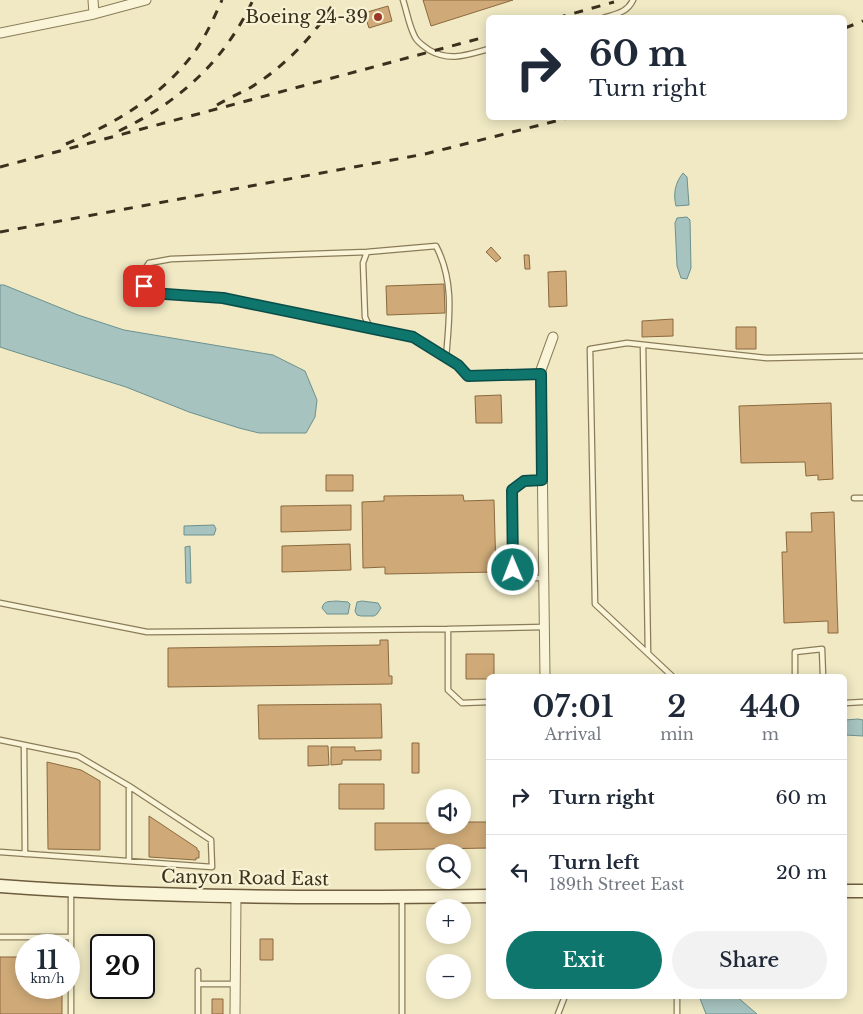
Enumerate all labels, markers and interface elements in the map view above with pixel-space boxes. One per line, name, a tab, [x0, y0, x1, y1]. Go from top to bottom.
place label: Boeing 24-39	[245, 6, 368, 28]
marker: Boeing 24-39	[372, 11, 384, 23]
text: 60 m	[589, 32, 687, 75]
icon: right	[506, 35, 571, 100]
text: Turn right	[589, 75, 707, 102]
pin	[123, 265, 165, 307]
icon: arrive	[130, 272, 158, 300]
position arrow	[486, 543, 538, 595]
text: 07:01	[532, 688, 614, 725]
text: 2	[667, 688, 687, 725]
text: 440	[740, 688, 801, 725]
text: Arrival	[545, 724, 601, 744]
text: min	[660, 724, 694, 744]
text: m	[762, 724, 779, 744]
icon: right	[506, 783, 534, 811]
text: Turn right	[549, 786, 655, 809]
text: 60 m	[775, 786, 827, 809]
map controls	[426, 789, 471, 999]
button: sound	[426, 789, 471, 834]
button: search	[426, 844, 471, 889]
text: Turn left	[549, 851, 640, 874]
icon: left	[506, 858, 534, 886]
text: 20 m	[776, 861, 827, 884]
street label: Canyon Road East	[161, 866, 329, 890]
text: 189th Street East	[549, 874, 684, 894]
button: +	[426, 899, 471, 944]
button: Exit	[506, 931, 662, 989]
button: Share	[672, 931, 827, 989]
speed limit sign: 20	[90, 934, 155, 999]
text: 11	[37, 945, 58, 976]
button: −	[426, 954, 471, 999]
text: km/h	[30, 971, 65, 986]

